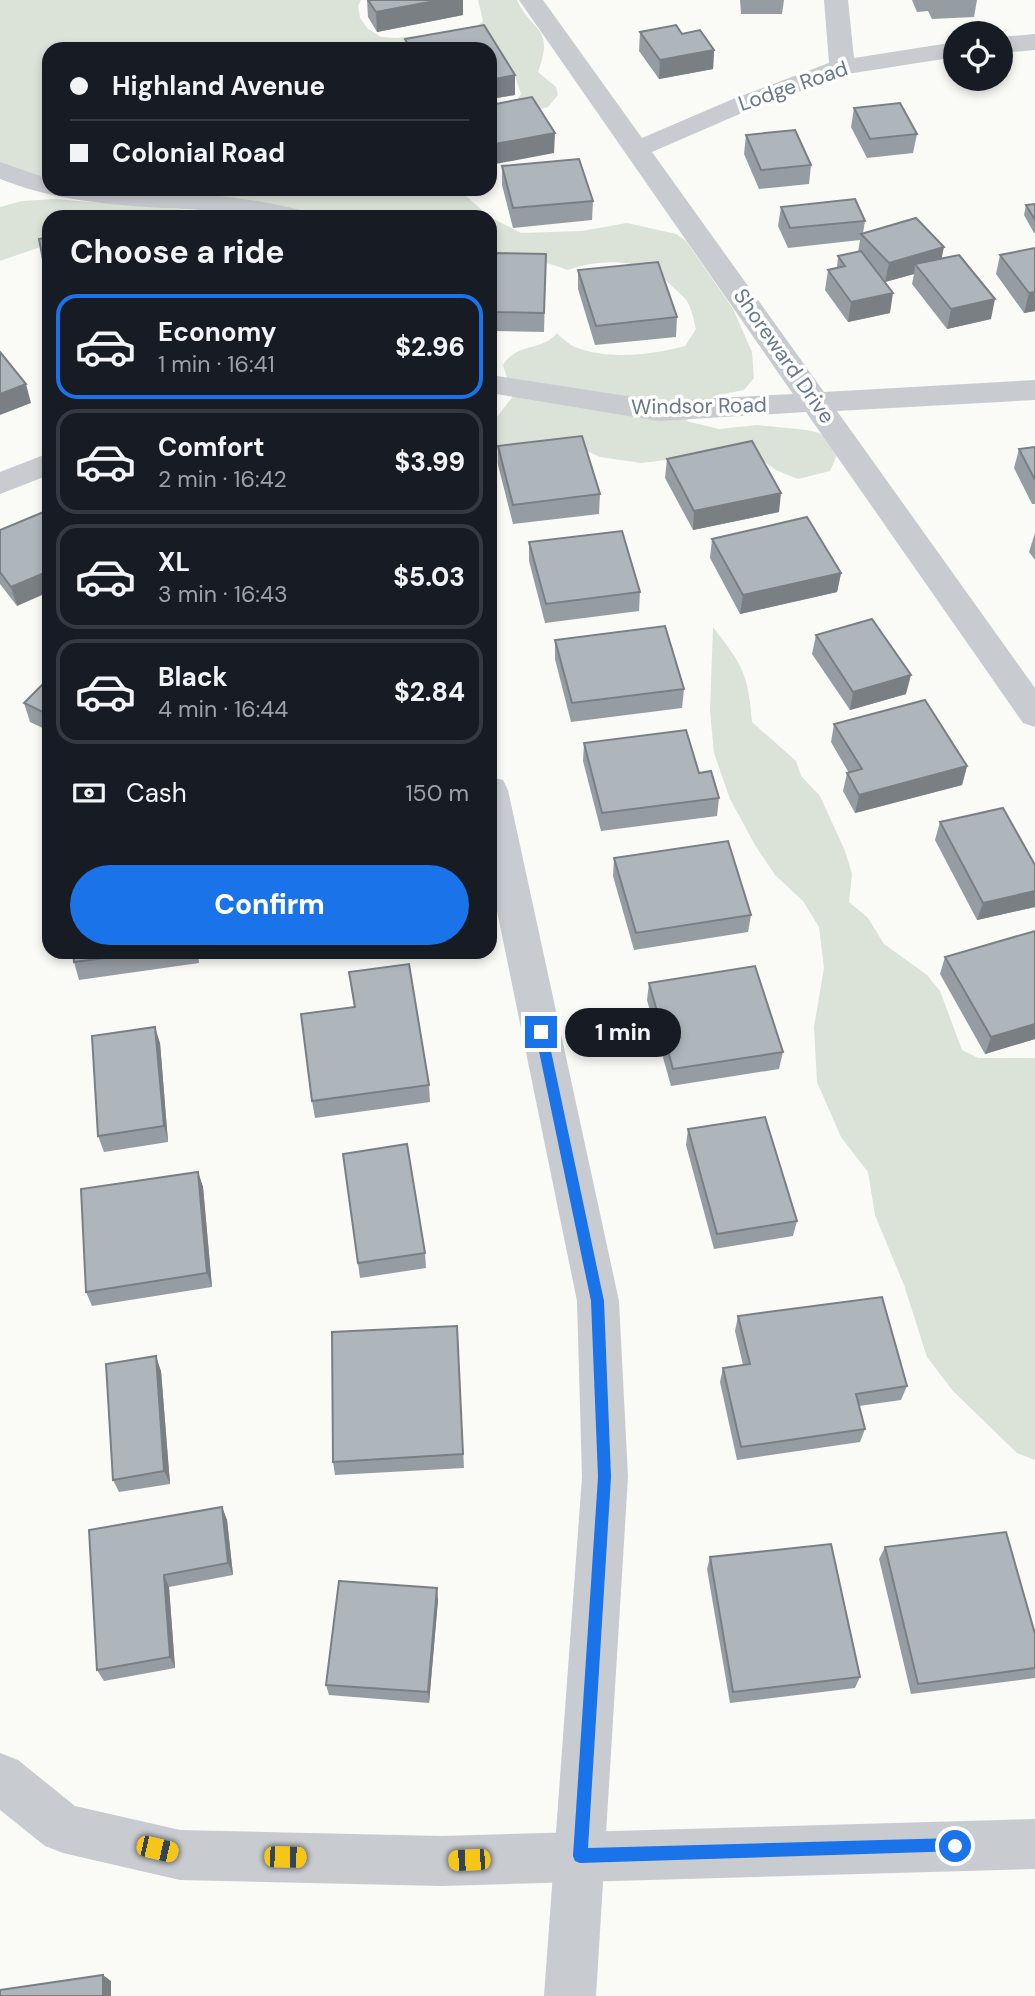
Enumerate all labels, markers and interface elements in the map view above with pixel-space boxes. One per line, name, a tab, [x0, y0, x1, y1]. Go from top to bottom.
map controls	[943, 21, 1013, 91]
button: locate	[943, 21, 1013, 91]
street label: Lodge Road	[735, 54, 851, 118]
text: Highland Avenue	[112, 69, 325, 103]
text: Colonial Road	[112, 136, 285, 170]
text: Choose a ride	[70, 231, 285, 273]
street label: Shoreward Drive	[727, 283, 841, 429]
icon: car	[74, 315, 137, 378]
text: Economy	[158, 315, 276, 349]
text: $2.96	[395, 330, 465, 364]
text: 1 min · 16:41	[158, 349, 275, 379]
street label: Windsor Road	[631, 391, 767, 421]
icon: car	[74, 430, 137, 493]
text: Comfort	[158, 430, 264, 464]
text: $3.99	[395, 445, 465, 479]
text: 2 min · 16:42	[158, 464, 287, 494]
icon: car	[74, 545, 137, 608]
text: XL	[158, 545, 190, 579]
text: $5.03	[393, 560, 465, 594]
text: 3 min · 16:43	[158, 579, 288, 609]
icon: car	[74, 660, 137, 723]
text: Black	[158, 660, 228, 694]
text: $2.84	[394, 675, 465, 709]
text: 4 min · 16:44	[158, 694, 288, 724]
icon: cash	[70, 774, 108, 812]
text: Cash	[126, 776, 187, 810]
text: 150 m	[405, 778, 469, 808]
button: Confirm	[70, 865, 469, 945]
callout: 1 min	[566, 1007, 681, 1056]
route end	[525, 1016, 557, 1048]
text: 1 min	[595, 1017, 651, 1047]
route start	[939, 1830, 971, 1862]
car	[135, 1834, 180, 1864]
car	[264, 1846, 307, 1868]
car	[448, 1849, 491, 1871]

